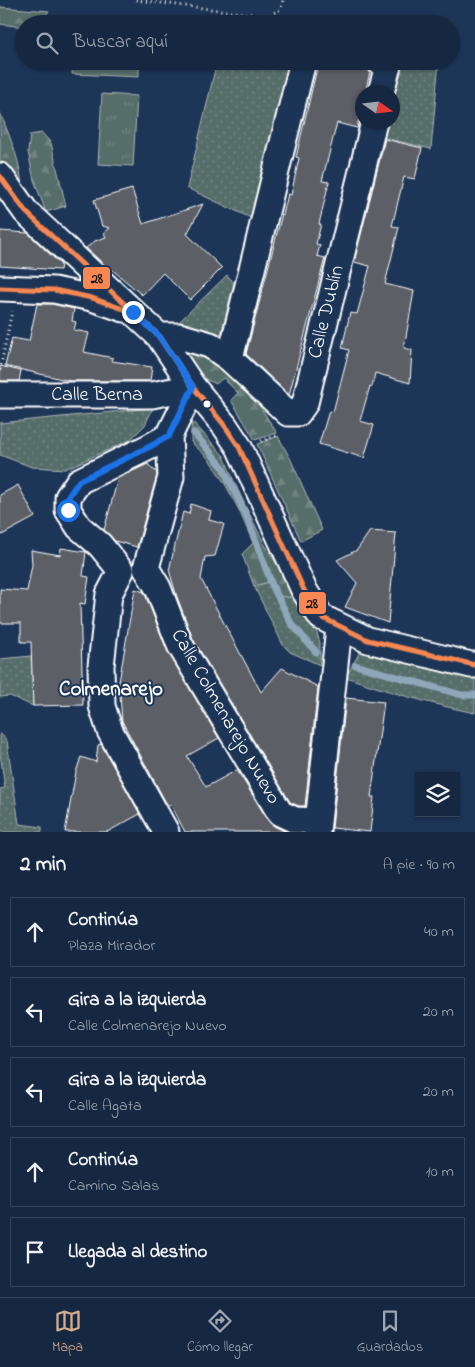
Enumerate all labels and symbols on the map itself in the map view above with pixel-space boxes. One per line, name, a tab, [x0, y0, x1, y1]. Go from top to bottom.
north arrow	[355, 85, 400, 130]
street label: Calle Dublín	[301, 262, 353, 362]
line badge: 28	[82, 266, 111, 290]
text: 28	[90, 269, 104, 290]
route end	[122, 301, 145, 324]
street label: Calle Berna	[51, 381, 143, 410]
unlabelled marker	[202, 399, 212, 409]
route start	[57, 499, 80, 522]
line badge: 28	[298, 591, 327, 615]
text: 28	[305, 594, 319, 615]
street label: Calle Colmenarejo Nuevo	[163, 624, 287, 810]
district label: Colmenarejo	[59, 675, 163, 705]

